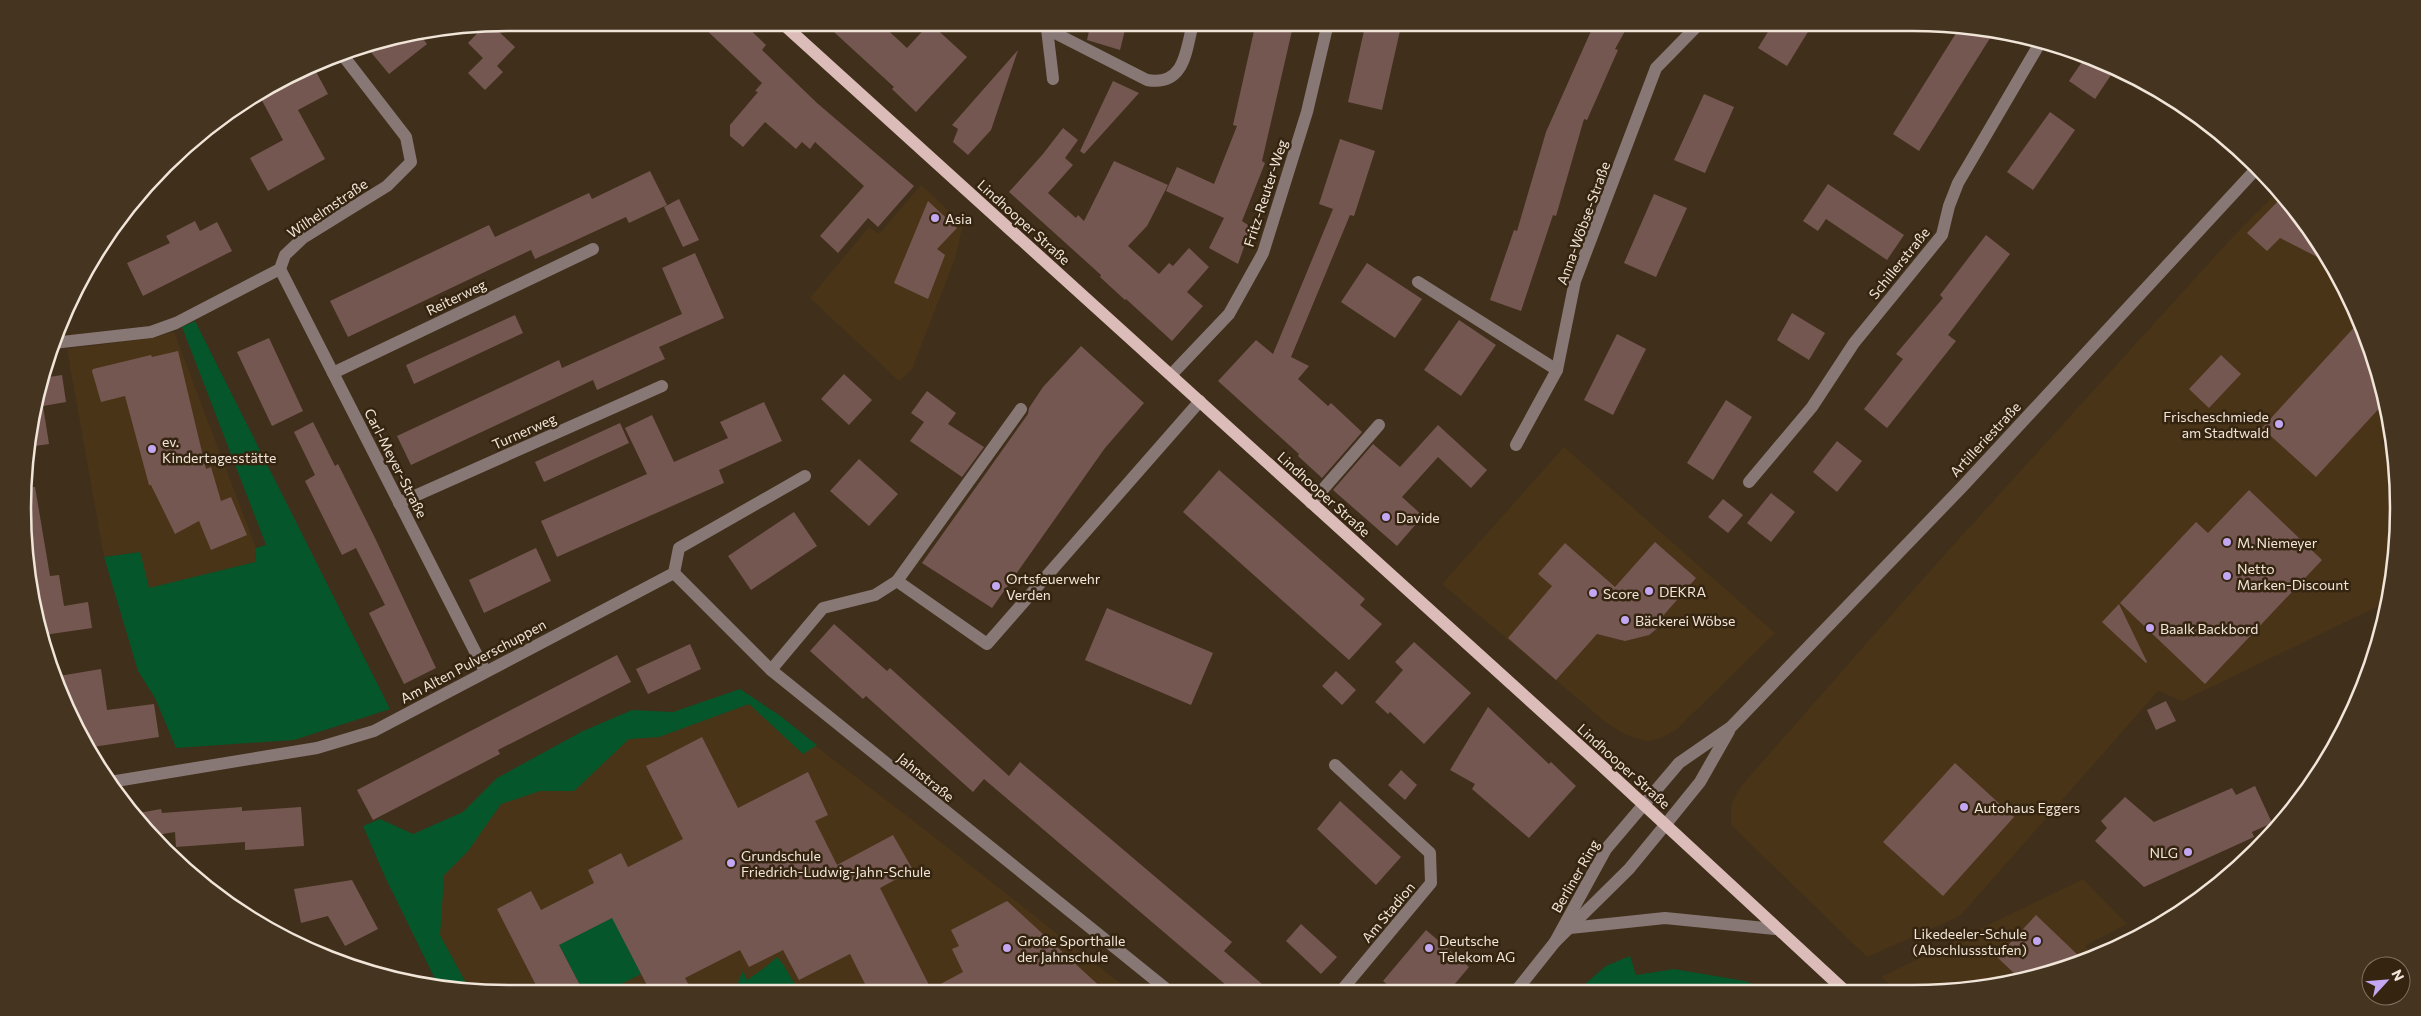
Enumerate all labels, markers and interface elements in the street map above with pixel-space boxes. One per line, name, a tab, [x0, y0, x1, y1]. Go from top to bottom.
street label: Fritz-Reuter-Weg	[1240, 137, 1290, 249]
street label: Anna-Wöbse-Straße	[1553, 159, 1613, 287]
street label: Wilhelmstraße	[284, 175, 370, 241]
street label: Lindhooper Straße	[974, 176, 1074, 268]
place label: Asia	[945, 210, 972, 227]
marker: Asia	[929, 212, 941, 224]
street label: Schillerstraße	[1865, 224, 1933, 302]
street label: Reiterweg	[423, 275, 489, 319]
street label: Artilleriestraße	[1946, 398, 2024, 480]
street label: Carl-Meyer-Straße	[361, 405, 431, 521]
place label: Frischeschmiede am Stadtwald	[2163, 408, 2269, 441]
street label: Turnerweg	[489, 409, 559, 453]
marker: Frischeschmiede am Stadtwald	[2273, 418, 2285, 430]
place label: ev. Kindertagesstätte	[162, 433, 276, 466]
marker: ev. Kindertagesstätte	[146, 443, 158, 455]
street label: Lindhooper Straße	[1274, 448, 1374, 540]
place label: Davide	[1396, 509, 1440, 526]
marker: Davide	[1380, 511, 1392, 523]
place label: M. Niemeyer	[2237, 534, 2318, 551]
marker: M. Niemeyer	[2221, 536, 2233, 548]
place label: Netto Marken-Discount	[2237, 560, 2349, 593]
place label: Ortsfeuerwehr Verden	[1006, 570, 1101, 603]
marker: Netto Marken-Discount	[2221, 570, 2233, 582]
marker: Ortsfeuerwehr Verden	[990, 580, 1002, 592]
place label: DEKRA	[1659, 583, 1706, 600]
place label: Score	[1603, 585, 1639, 602]
marker: DEKRA	[1643, 585, 1655, 597]
marker: Score	[1587, 587, 1599, 599]
place label: Bäckerei Wöbse	[1635, 612, 1735, 629]
marker: Bäckerei Wöbse	[1619, 614, 1631, 626]
street label: Am Alten Pulverschuppen	[397, 615, 549, 707]
place label: Baalk Backbord	[2160, 620, 2258, 637]
marker: Baalk Backbord	[2144, 622, 2156, 634]
street label: Lindhooper Straße	[1574, 720, 1674, 812]
street label: Jahnstraße	[894, 749, 958, 805]
place label: Autohaus Eggers	[1974, 799, 2080, 816]
marker: Autohaus Eggers	[1958, 801, 1970, 813]
street label: Berliner Ring	[1547, 836, 1603, 916]
place label: NLG	[2149, 844, 2178, 861]
marker: NLG	[2182, 846, 2194, 858]
place label: Grundschule Friedrich-Ludwig-Jahn-Schule	[741, 847, 931, 880]
marker: Grundschule Friedrich-Ludwig-Jahn-Schule	[725, 857, 737, 869]
street label: Am Stadion	[1358, 878, 1418, 946]
place label: Likedeeler-Schule (Abschlussstufen)	[1913, 925, 2027, 958]
place label: Große Sporthalle der Jahnschule	[1017, 932, 1125, 965]
place label: Deutsche Telekom AG	[1439, 932, 1515, 965]
marker: Likedeeler-Schule (Abschlussstufen)	[2031, 935, 2043, 947]
marker: Große Sporthalle der Jahnschule	[1001, 942, 1013, 954]
marker: Deutsche Telekom AG	[1423, 942, 1435, 954]
north arrow	[2361, 956, 2411, 1006]
text: N	[2388, 967, 2408, 984]

